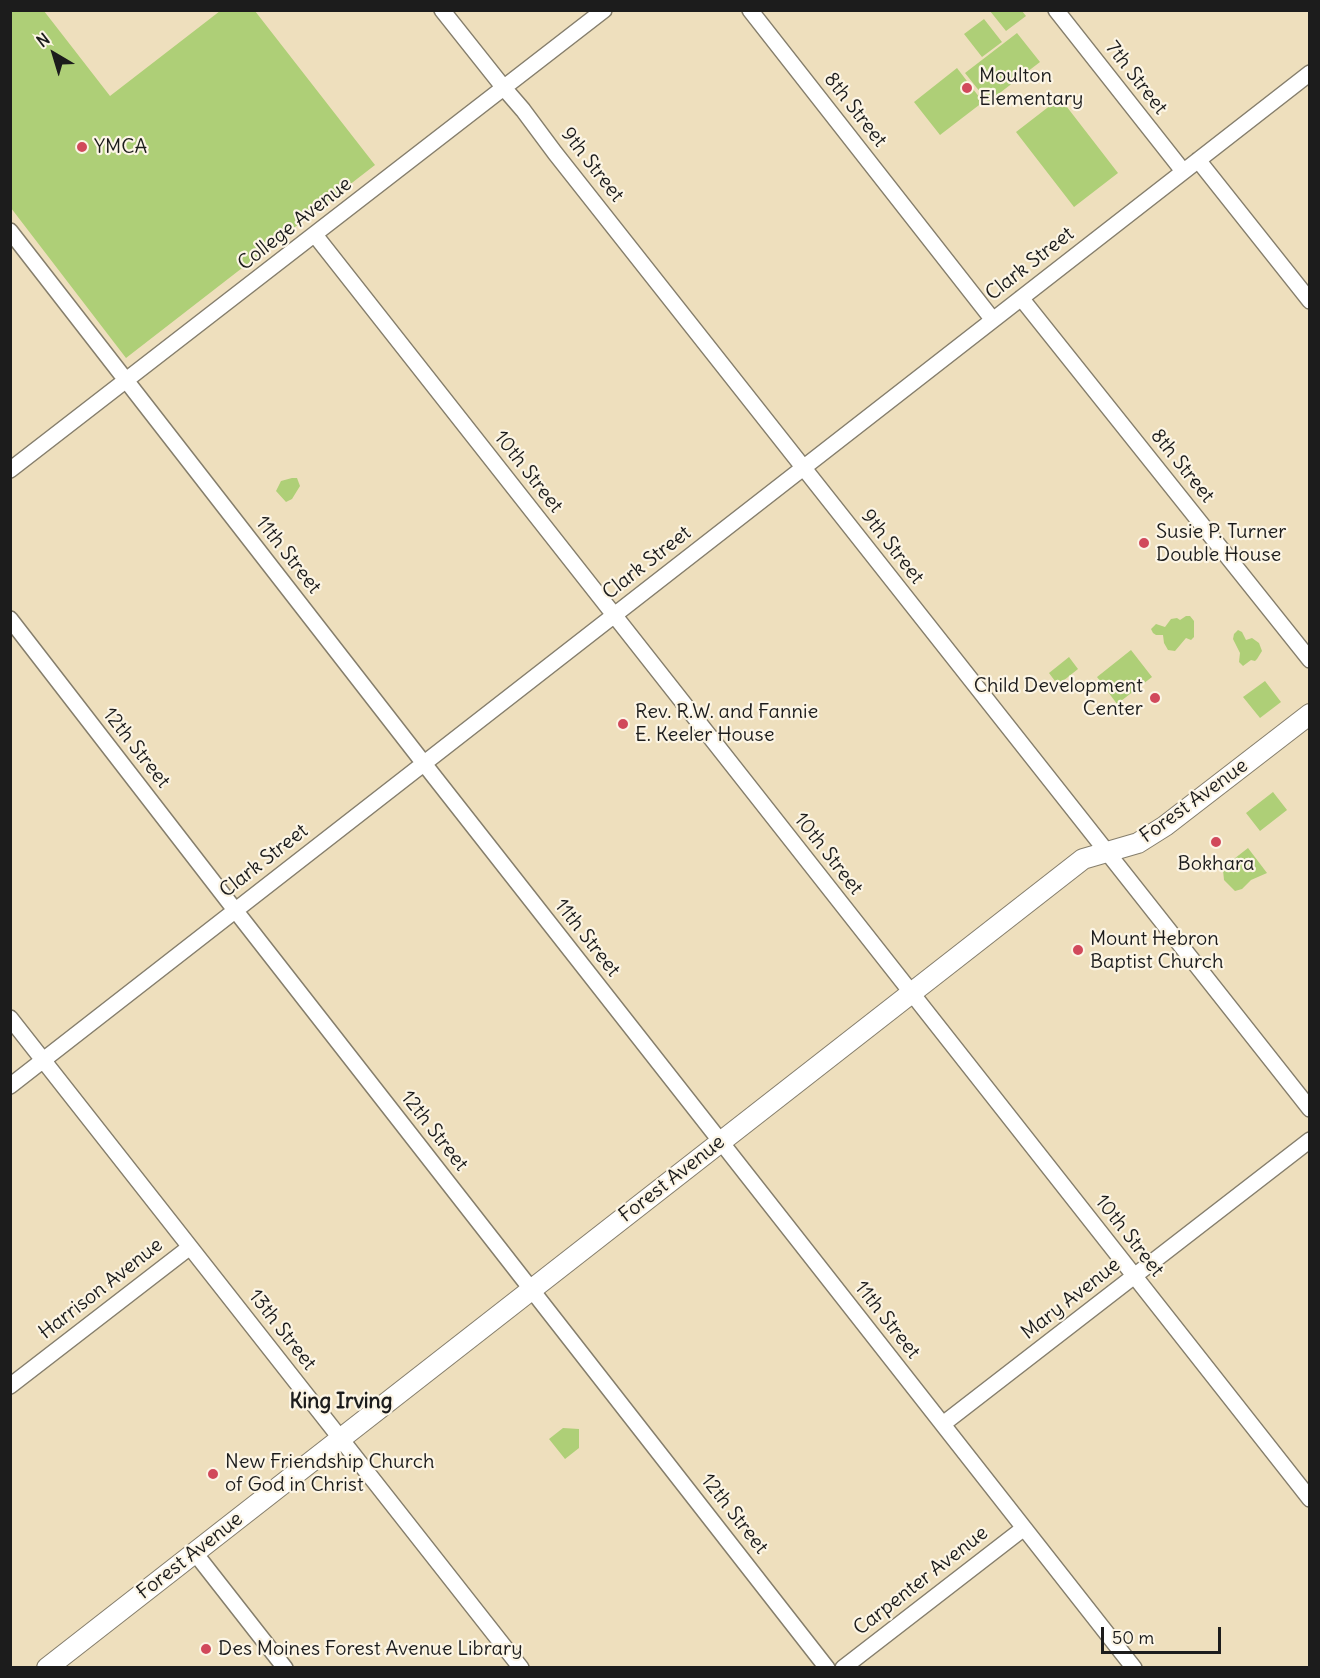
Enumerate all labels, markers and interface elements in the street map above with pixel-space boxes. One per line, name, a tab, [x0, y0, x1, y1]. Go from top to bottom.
north arrow	[24, 24, 84, 84]
text: N	[32, 29, 53, 51]
street label: 7th Street	[1100, 37, 1172, 119]
place label: Moulton Elementary	[979, 64, 1083, 111]
street label: 8th Street	[818, 68, 892, 152]
marker: Moulton Elementary	[960, 81, 974, 95]
street label: 9th Street	[555, 123, 629, 207]
place label: YMCA	[94, 135, 147, 159]
marker: YMCA	[75, 140, 89, 154]
street label: College Avenue	[233, 172, 357, 276]
street label: Clark Street	[981, 222, 1079, 306]
street label: 8th Street	[1145, 424, 1219, 508]
street label: 10th Street	[489, 426, 567, 518]
street label: 9th Street	[855, 505, 929, 589]
street label: 11th Street	[250, 511, 326, 599]
place label: Susie P. Turner Double House	[1156, 520, 1286, 567]
street label: Clark Street	[598, 521, 696, 605]
marker: Susie P. Turner Double House	[1137, 536, 1151, 550]
place label: Child Development Center	[974, 674, 1143, 721]
marker: Child Development Center	[1148, 691, 1162, 705]
place label: Rev. R.W. and Fannie E. Keeler House	[635, 700, 818, 747]
street label: 12th Street	[97, 703, 175, 793]
marker: Rev. R.W. and Fannie E. Keeler House	[616, 717, 630, 731]
street label: Forest Avenue	[1135, 754, 1253, 848]
street label: 10th Street	[789, 808, 867, 900]
street label: Clark Street	[215, 819, 313, 903]
marker: Bokhara	[1209, 835, 1223, 849]
place label: Bokhara	[1178, 852, 1254, 876]
street label: 11th Street	[549, 894, 625, 982]
place label: Mount Hebron Baptist Church	[1090, 927, 1224, 974]
marker: Mount Hebron Baptist Church	[1071, 943, 1085, 957]
street label: 12th Street	[395, 1086, 473, 1176]
street label: Forest Avenue	[614, 1130, 730, 1228]
street label: 10th Street	[1090, 1190, 1168, 1282]
street label: Harrison Avenue	[34, 1233, 168, 1345]
street label: Mary Avenue	[1017, 1253, 1125, 1345]
street label: 11th Street	[849, 1276, 925, 1364]
street label: 13th Street	[243, 1285, 321, 1375]
district label: King Irving	[290, 1389, 392, 1415]
place label: New Friendship Church of God in Christ	[225, 1450, 434, 1497]
marker: New Friendship Church of God in Christ	[206, 1467, 220, 1481]
street label: 12th Street	[695, 1469, 773, 1559]
street label: Forest Avenue	[132, 1507, 248, 1605]
street label: Carpenter Avenue	[849, 1521, 993, 1641]
scale bar	[1104, 1615, 1224, 1653]
text: 50 m	[1112, 1626, 1154, 1649]
place label: Des Moines Forest Avenue Library	[218, 1637, 523, 1661]
marker: Des Moines Forest Avenue Library	[199, 1642, 213, 1656]

